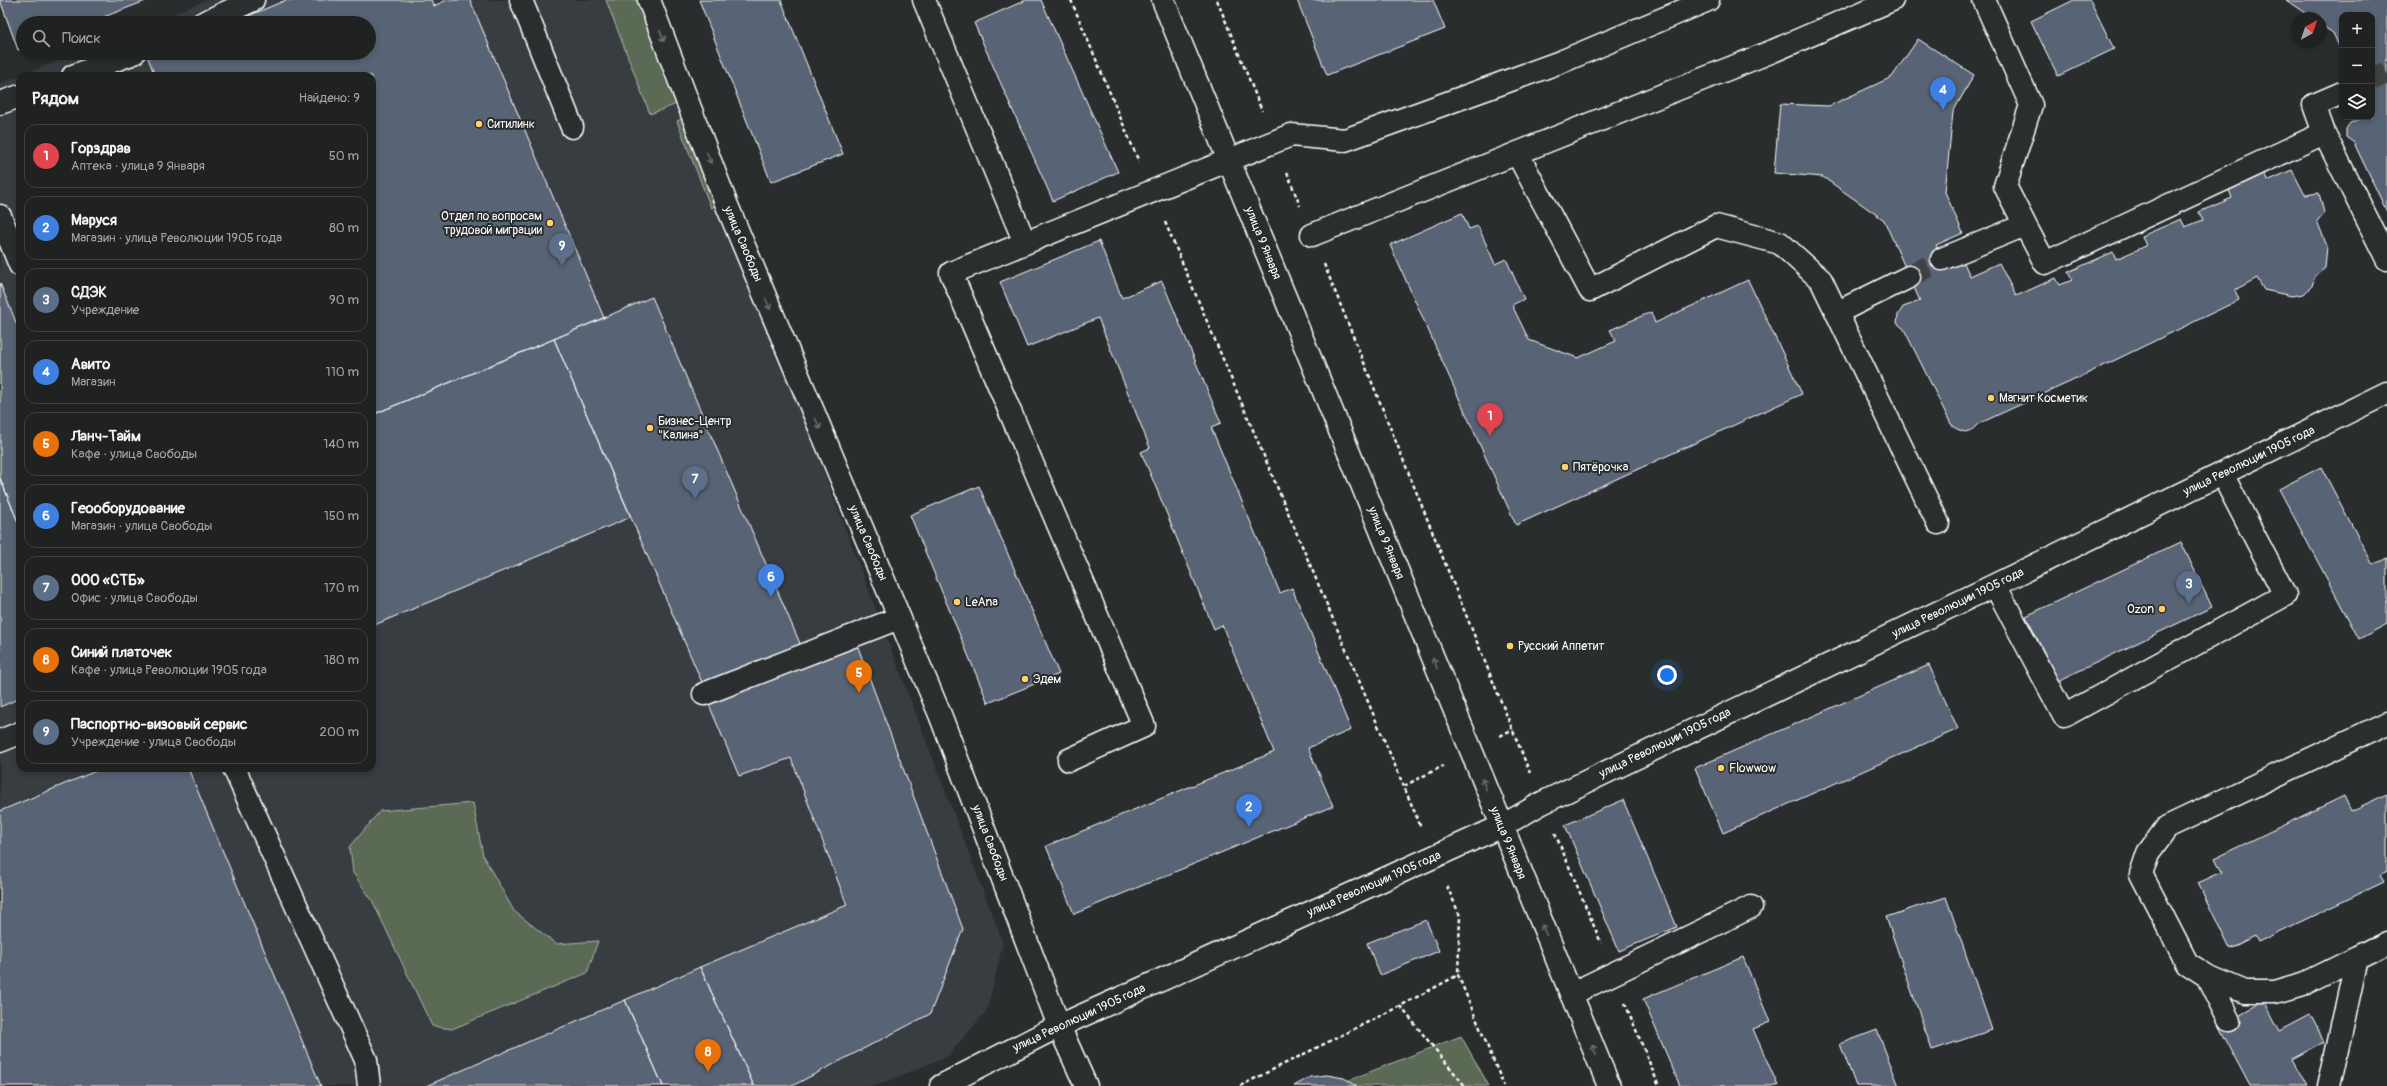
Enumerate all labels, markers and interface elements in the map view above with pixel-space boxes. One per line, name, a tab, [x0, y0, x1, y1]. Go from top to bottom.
north arrow	[2291, 12, 2327, 48]
map controls	[2339, 12, 2375, 120]
button: +	[2339, 12, 2375, 48]
search box	[16, 16, 376, 60]
icon: search	[30, 27, 52, 49]
text: Поиск	[62, 29, 101, 48]
one-way arrow	[659, 30, 667, 42]
button: −	[2339, 48, 2375, 84]
pin: 4	[1930, 77, 1956, 110]
button: layers	[2339, 84, 2375, 120]
text: Рядом	[32, 88, 79, 109]
text: Найдено: 9	[299, 90, 360, 106]
place label: Ситилинк	[487, 117, 535, 132]
marker: Ситилинк	[474, 119, 484, 129]
text: Горздрав	[71, 139, 131, 158]
text: 1	[43, 148, 49, 164]
text: 50 m	[329, 148, 359, 164]
one-way arrow	[705, 151, 713, 163]
text: Аптека · улица 9 Января	[71, 158, 205, 174]
street label: улица Свободы	[720, 203, 766, 284]
street label: улица 9 Января	[1241, 204, 1285, 282]
place label: Отдел по вопросам трудовой миграции	[441, 209, 543, 238]
text: Маруся	[71, 211, 117, 230]
marker: Отдел по вопросам трудовой миграции	[545, 218, 555, 228]
text: 2	[42, 220, 50, 236]
text: 80 m	[329, 220, 359, 236]
text: Магазин · улица Революции 1905 года	[71, 230, 282, 246]
pin: 9	[549, 233, 575, 266]
text: СДЭК	[71, 283, 107, 302]
text: 3	[42, 292, 50, 308]
text: 90 m	[329, 292, 359, 308]
one-way arrow	[765, 298, 773, 310]
text: Учреждение	[71, 302, 139, 318]
text: Авито	[71, 355, 110, 374]
text: 4	[42, 364, 50, 380]
text: 110 m	[326, 364, 359, 380]
text: Магазин	[71, 374, 115, 390]
place label: Магнит Косметик	[1999, 391, 2088, 406]
marker: Магнит Косметик	[1986, 393, 1996, 403]
pin: 1	[1477, 403, 1503, 436]
place label: Бизнес-Центр "Калина"	[658, 414, 732, 443]
one-way arrow	[815, 418, 823, 430]
street label: улица Революции 1905 года	[2180, 422, 2318, 500]
marker: Бизнес-Центр "Калина"	[645, 423, 655, 433]
text: Ланч-Тайм	[71, 427, 141, 446]
text: 5	[42, 436, 50, 452]
text: 140 m	[323, 436, 359, 452]
text: Кафе · улица Свободы	[71, 446, 197, 462]
place label: Пятёрочка	[1573, 460, 1629, 475]
marker: Пятёрочка	[1560, 462, 1570, 472]
pin: 7	[682, 466, 708, 499]
text: Геооборудование	[71, 499, 185, 518]
street label: улица Свободы	[845, 502, 891, 583]
street label: улица 9 Января	[1364, 504, 1408, 582]
text: 6	[42, 508, 50, 524]
text: 150 m	[324, 508, 359, 524]
text: Магазин · улица Свободы	[71, 518, 212, 534]
pin: 6	[758, 564, 784, 597]
street label: улица Революции 1905 года	[1889, 564, 2027, 642]
text: ООО «СТБ»	[71, 571, 144, 590]
pin: 3	[2176, 571, 2202, 604]
text: 7	[43, 580, 49, 596]
text: 170 m	[324, 580, 359, 596]
text: Офис · улица Свободы	[71, 590, 198, 606]
place label: LeAna	[965, 595, 998, 610]
marker: LeAna	[952, 597, 962, 607]
place label: Ozon	[2127, 602, 2154, 617]
marker: Ozon	[2157, 604, 2167, 614]
place label: Русский Аппетит	[1518, 639, 1604, 654]
marker: Русский Аппетит	[1505, 641, 1515, 651]
text: Синий платочек	[71, 643, 172, 662]
text: 8	[43, 652, 49, 668]
text: 180 m	[324, 652, 359, 668]
one-way arrow	[1431, 658, 1438, 670]
pin: 5	[846, 660, 872, 693]
text: Кафе · улица Революции 1905 года	[71, 662, 267, 678]
your location	[1657, 665, 1677, 685]
place label: Эдем	[1033, 672, 1061, 687]
marker: Эдем	[1020, 674, 1030, 684]
street label: улица Революции 1905 года	[1596, 704, 1734, 782]
text: Паспортно-визовый сервис	[71, 715, 247, 734]
text: 9	[43, 724, 49, 740]
text: 200 m	[320, 724, 359, 740]
text: Учреждение · улица Свободы	[71, 734, 236, 750]
place label: Flowwow	[1729, 761, 1776, 776]
marker: Flowwow	[1716, 763, 1726, 773]
one-way arrow	[1480, 778, 1488, 790]
pin: 2	[1236, 794, 1262, 827]
street label: улица Свободы	[968, 802, 1012, 884]
street label: улица 9 Января	[1486, 804, 1530, 882]
street label: улица Революции 1905 года	[1304, 848, 1444, 921]
one-way arrow	[1540, 924, 1548, 936]
street label: улица Революции 1905 года	[1009, 980, 1148, 1056]
pin: 8	[695, 1039, 721, 1072]
one-way arrow	[1590, 1044, 1597, 1056]

